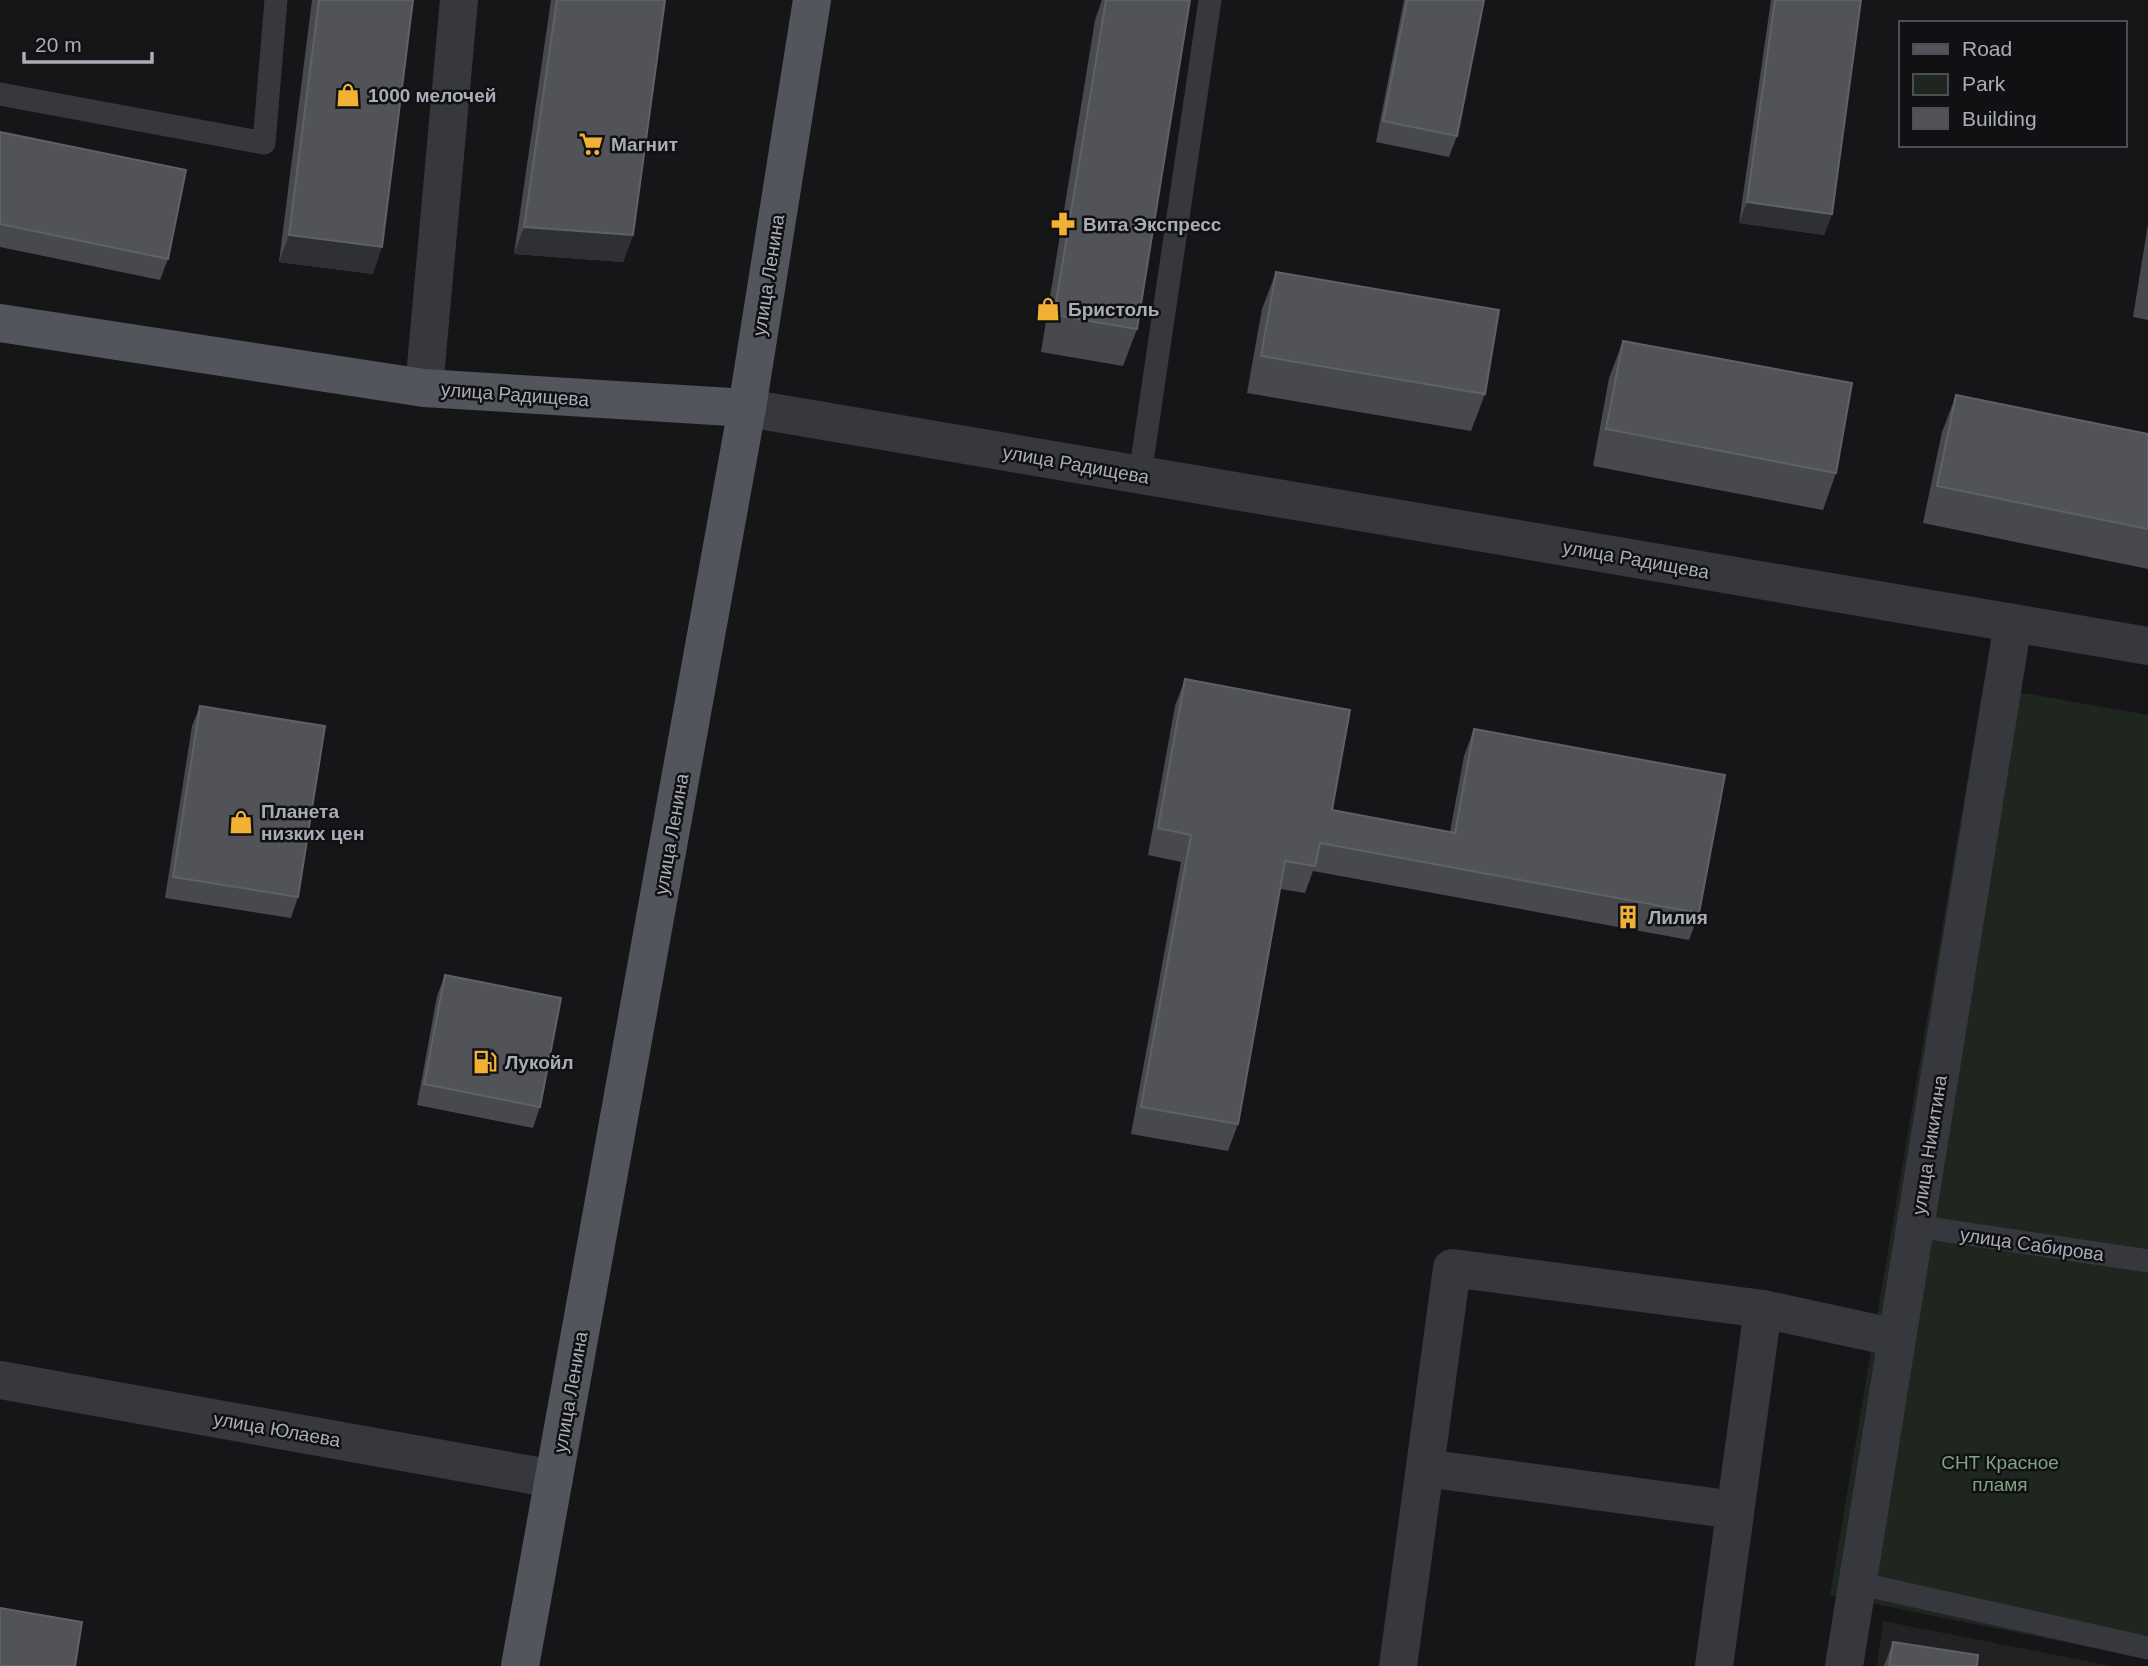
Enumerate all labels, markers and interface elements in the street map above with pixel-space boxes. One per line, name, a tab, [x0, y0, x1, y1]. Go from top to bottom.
scale bar	[24, 21, 152, 65]
legend	[1899, 21, 2127, 147]
text: 20 m	[35, 33, 82, 56]
text: Road	[1962, 37, 2012, 60]
text: Park	[1962, 72, 2006, 95]
shop icon: 1000 мелочей	[334, 81, 362, 109]
place label: 1000 мелочей	[368, 85, 496, 106]
text: Building	[1962, 107, 2037, 130]
supermarket icon: Магнит	[577, 130, 605, 158]
place label: Магнит	[611, 134, 678, 155]
pharmacy icon: Вита Экспресс	[1049, 210, 1077, 238]
street label: улица Ленина	[749, 212, 789, 337]
place label: Вита Экспресс	[1083, 214, 1222, 235]
shop icon: Бристоль	[1034, 295, 1062, 323]
place label: Бристоль	[1068, 299, 1159, 320]
street label: улица Радищева	[440, 379, 590, 410]
street label: улица Радищева	[1001, 441, 1151, 488]
street label: улица Радищева	[1561, 536, 1711, 583]
street label: улица Ленина	[650, 771, 693, 896]
place label: Планета низких цен	[261, 801, 364, 844]
shop icon: Планета низких цен	[227, 808, 255, 836]
building icon: Лилия	[1614, 903, 1642, 931]
place label: Лилия	[1648, 907, 1708, 928]
fuel station icon: Лукойл	[471, 1048, 499, 1076]
place label: Лукойл	[505, 1052, 574, 1073]
street label: улица Никитина	[1908, 1073, 1951, 1216]
street label: улица Сабирова	[1959, 1224, 2106, 1265]
street label: улица Ленина	[549, 1329, 592, 1454]
street label: улица Юлаева	[212, 1408, 342, 1451]
park label: СНТ Красное пламя	[1941, 1452, 2059, 1495]

